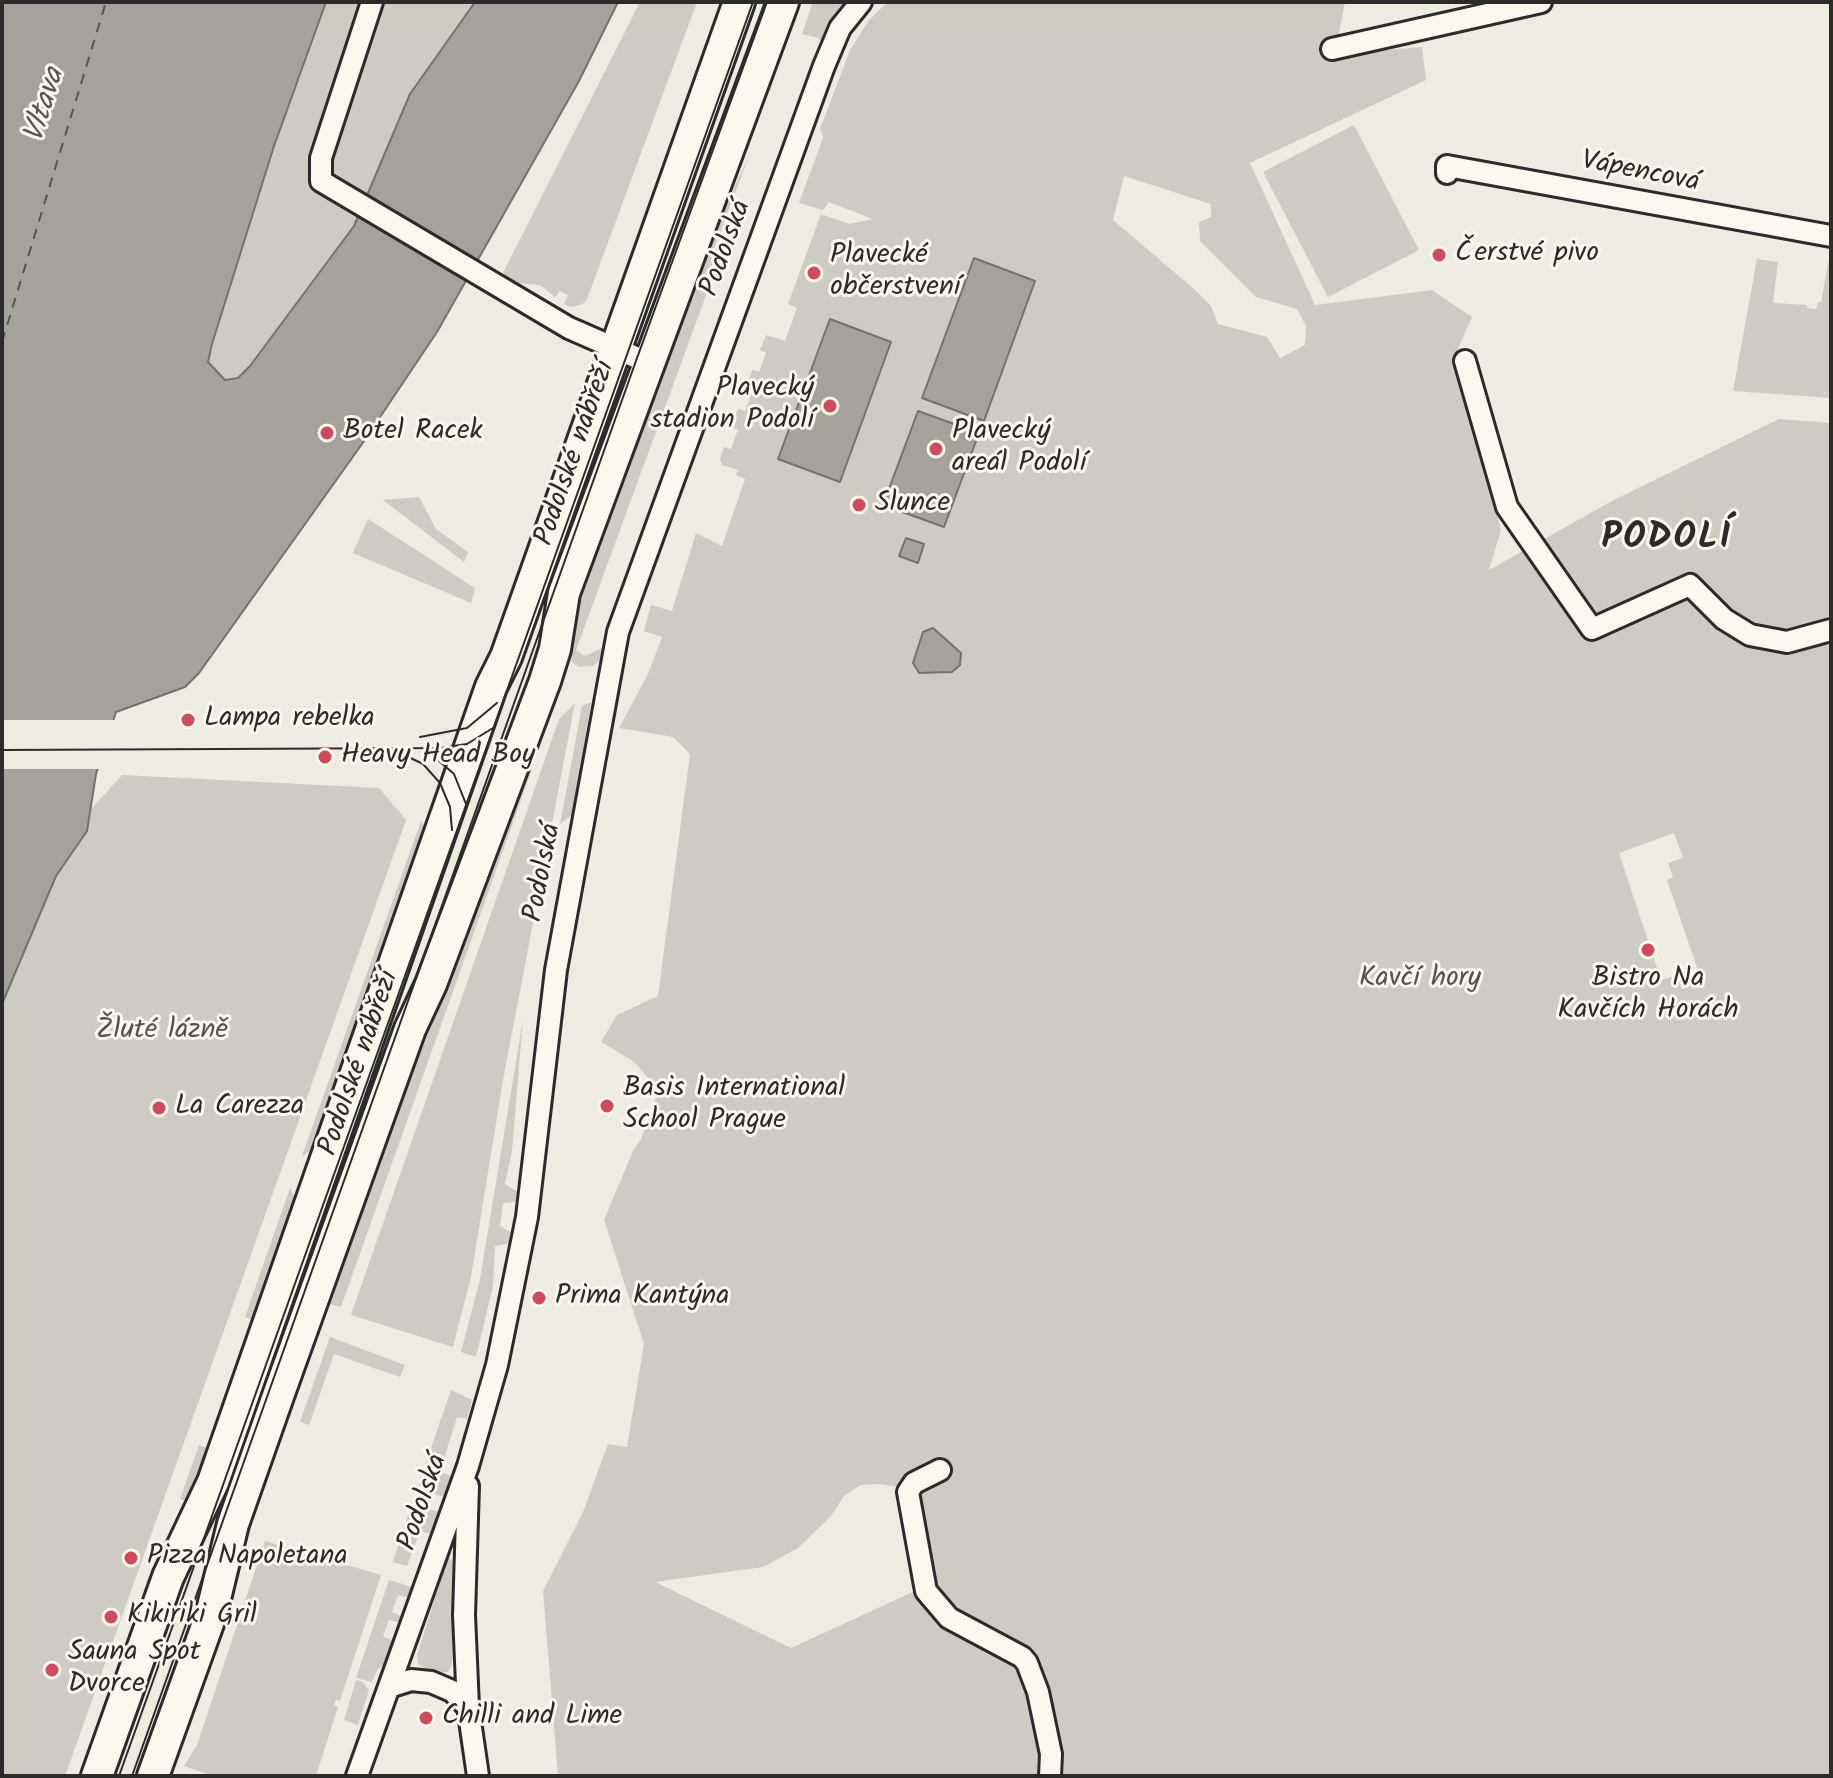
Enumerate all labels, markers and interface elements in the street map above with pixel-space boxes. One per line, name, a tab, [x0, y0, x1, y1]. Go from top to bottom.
water label: Vltava	[19, 65, 75, 147]
street label: Vápencová	[1578, 146, 1702, 202]
street label: Podolská	[695, 196, 761, 302]
place label: Čerstvé pivo	[1455, 238, 1599, 272]
place label: Plavecké občerstvení	[830, 240, 961, 306]
marker: Čerstvé pivo	[1430, 246, 1448, 264]
marker: Plavecké občerstvení	[805, 264, 823, 282]
street label: Podolské nábřeží	[530, 357, 624, 551]
place label: Plavecký stadion Podolí	[651, 373, 814, 439]
marker: Plavecký stadion Podolí	[821, 397, 839, 415]
place label: Botel Racek	[343, 416, 483, 450]
place label: Plavecký areál Podolí	[952, 416, 1086, 482]
marker: Botel Racek	[318, 424, 336, 442]
marker: Plavecký areál Podolí	[927, 440, 945, 458]
place label: Slunce	[875, 488, 950, 522]
marker: Slunce	[850, 496, 868, 514]
district label: PODOLÍ	[1601, 519, 1733, 563]
place label: Lampa rebelka	[204, 703, 375, 737]
marker: Lampa rebelka	[179, 711, 197, 729]
place label: Heavy Head Boy	[341, 740, 535, 774]
marker: Heavy Head Boy	[316, 748, 334, 766]
street label: Podolská	[519, 821, 571, 925]
marker: Bistro Na Kavčích Horách	[1639, 941, 1657, 959]
park label: Kavčí hory	[1359, 963, 1481, 997]
place label: Bistro Na Kavčích Horách	[1558, 963, 1738, 1029]
street label: Podolské nábřeží	[314, 967, 408, 1161]
park label: Žluté lázně	[96, 1015, 228, 1049]
place label: Basis International School Prague	[623, 1073, 845, 1139]
place label: La Carezza	[175, 1091, 304, 1125]
marker: Basis International School Prague	[598, 1097, 616, 1115]
marker: La Carezza	[150, 1099, 168, 1117]
place label: Prima Kantýna	[555, 1281, 729, 1315]
marker: Prima Kantýna	[530, 1289, 548, 1307]
street label: Podolská	[393, 1450, 457, 1556]
place label: Pizza Napoletana	[147, 1541, 348, 1575]
marker: Pizza Napoletana	[122, 1549, 140, 1567]
place label: Kikiriki Gril	[127, 1600, 257, 1634]
marker: Kikiriki Gril	[102, 1608, 120, 1626]
place label: Sauna Spot Dvorce	[68, 1637, 201, 1703]
marker: Sauna Spot Dvorce	[43, 1661, 61, 1679]
place label: Chilli and Lime	[442, 1701, 622, 1735]
marker: Chilli and Lime	[417, 1709, 435, 1727]

